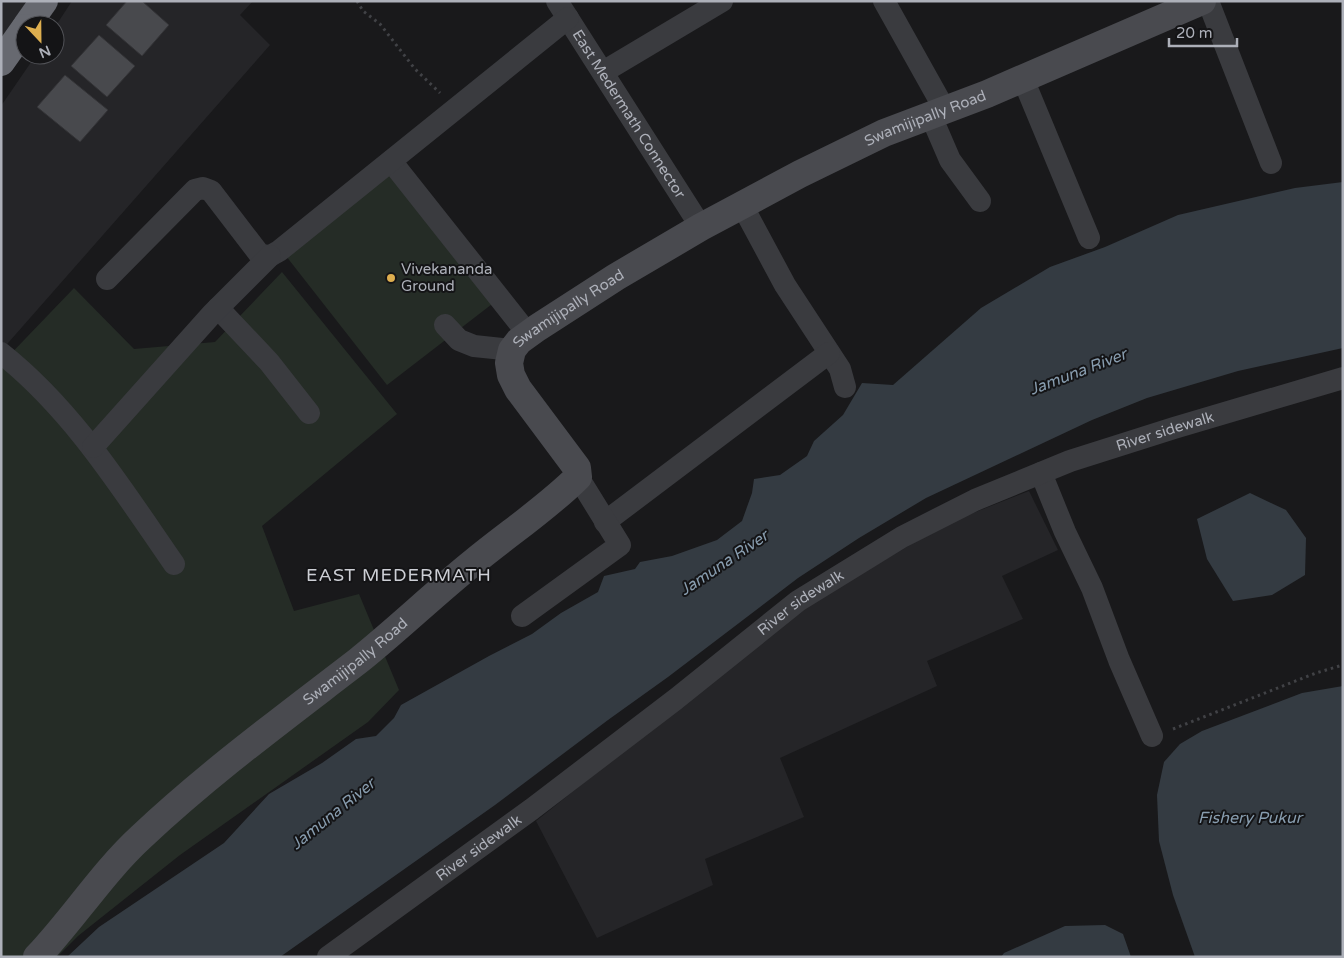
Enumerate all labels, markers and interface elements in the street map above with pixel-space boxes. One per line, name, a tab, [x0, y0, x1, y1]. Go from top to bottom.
north arrow	[15, 15, 65, 65]
scale bar	[1169, 15, 1236, 47]
text: 20 m	[1176, 24, 1213, 42]
street label: East Medermath Connector	[569, 26, 690, 202]
text: N	[36, 42, 53, 62]
street label: Swamijipally Road	[861, 86, 989, 150]
place label: Vivekananda Ground	[401, 260, 492, 295]
street label: Swamijipally Road	[509, 265, 627, 351]
marker: Vivekananda Ground	[385, 272, 397, 284]
water label: Jamuna River	[1027, 344, 1131, 400]
street label: River sidewalk	[1114, 408, 1216, 455]
water label: Jamuna River	[676, 525, 774, 600]
district label: EAST MEDERMATH	[306, 564, 492, 586]
street label: River sidewalk	[754, 566, 847, 639]
street label: Swamijipally Road	[299, 614, 411, 709]
water label: Jamuna River	[287, 773, 381, 854]
water label: Fishery Pukur	[1198, 808, 1304, 828]
street label: River sidewalk	[432, 811, 525, 885]

